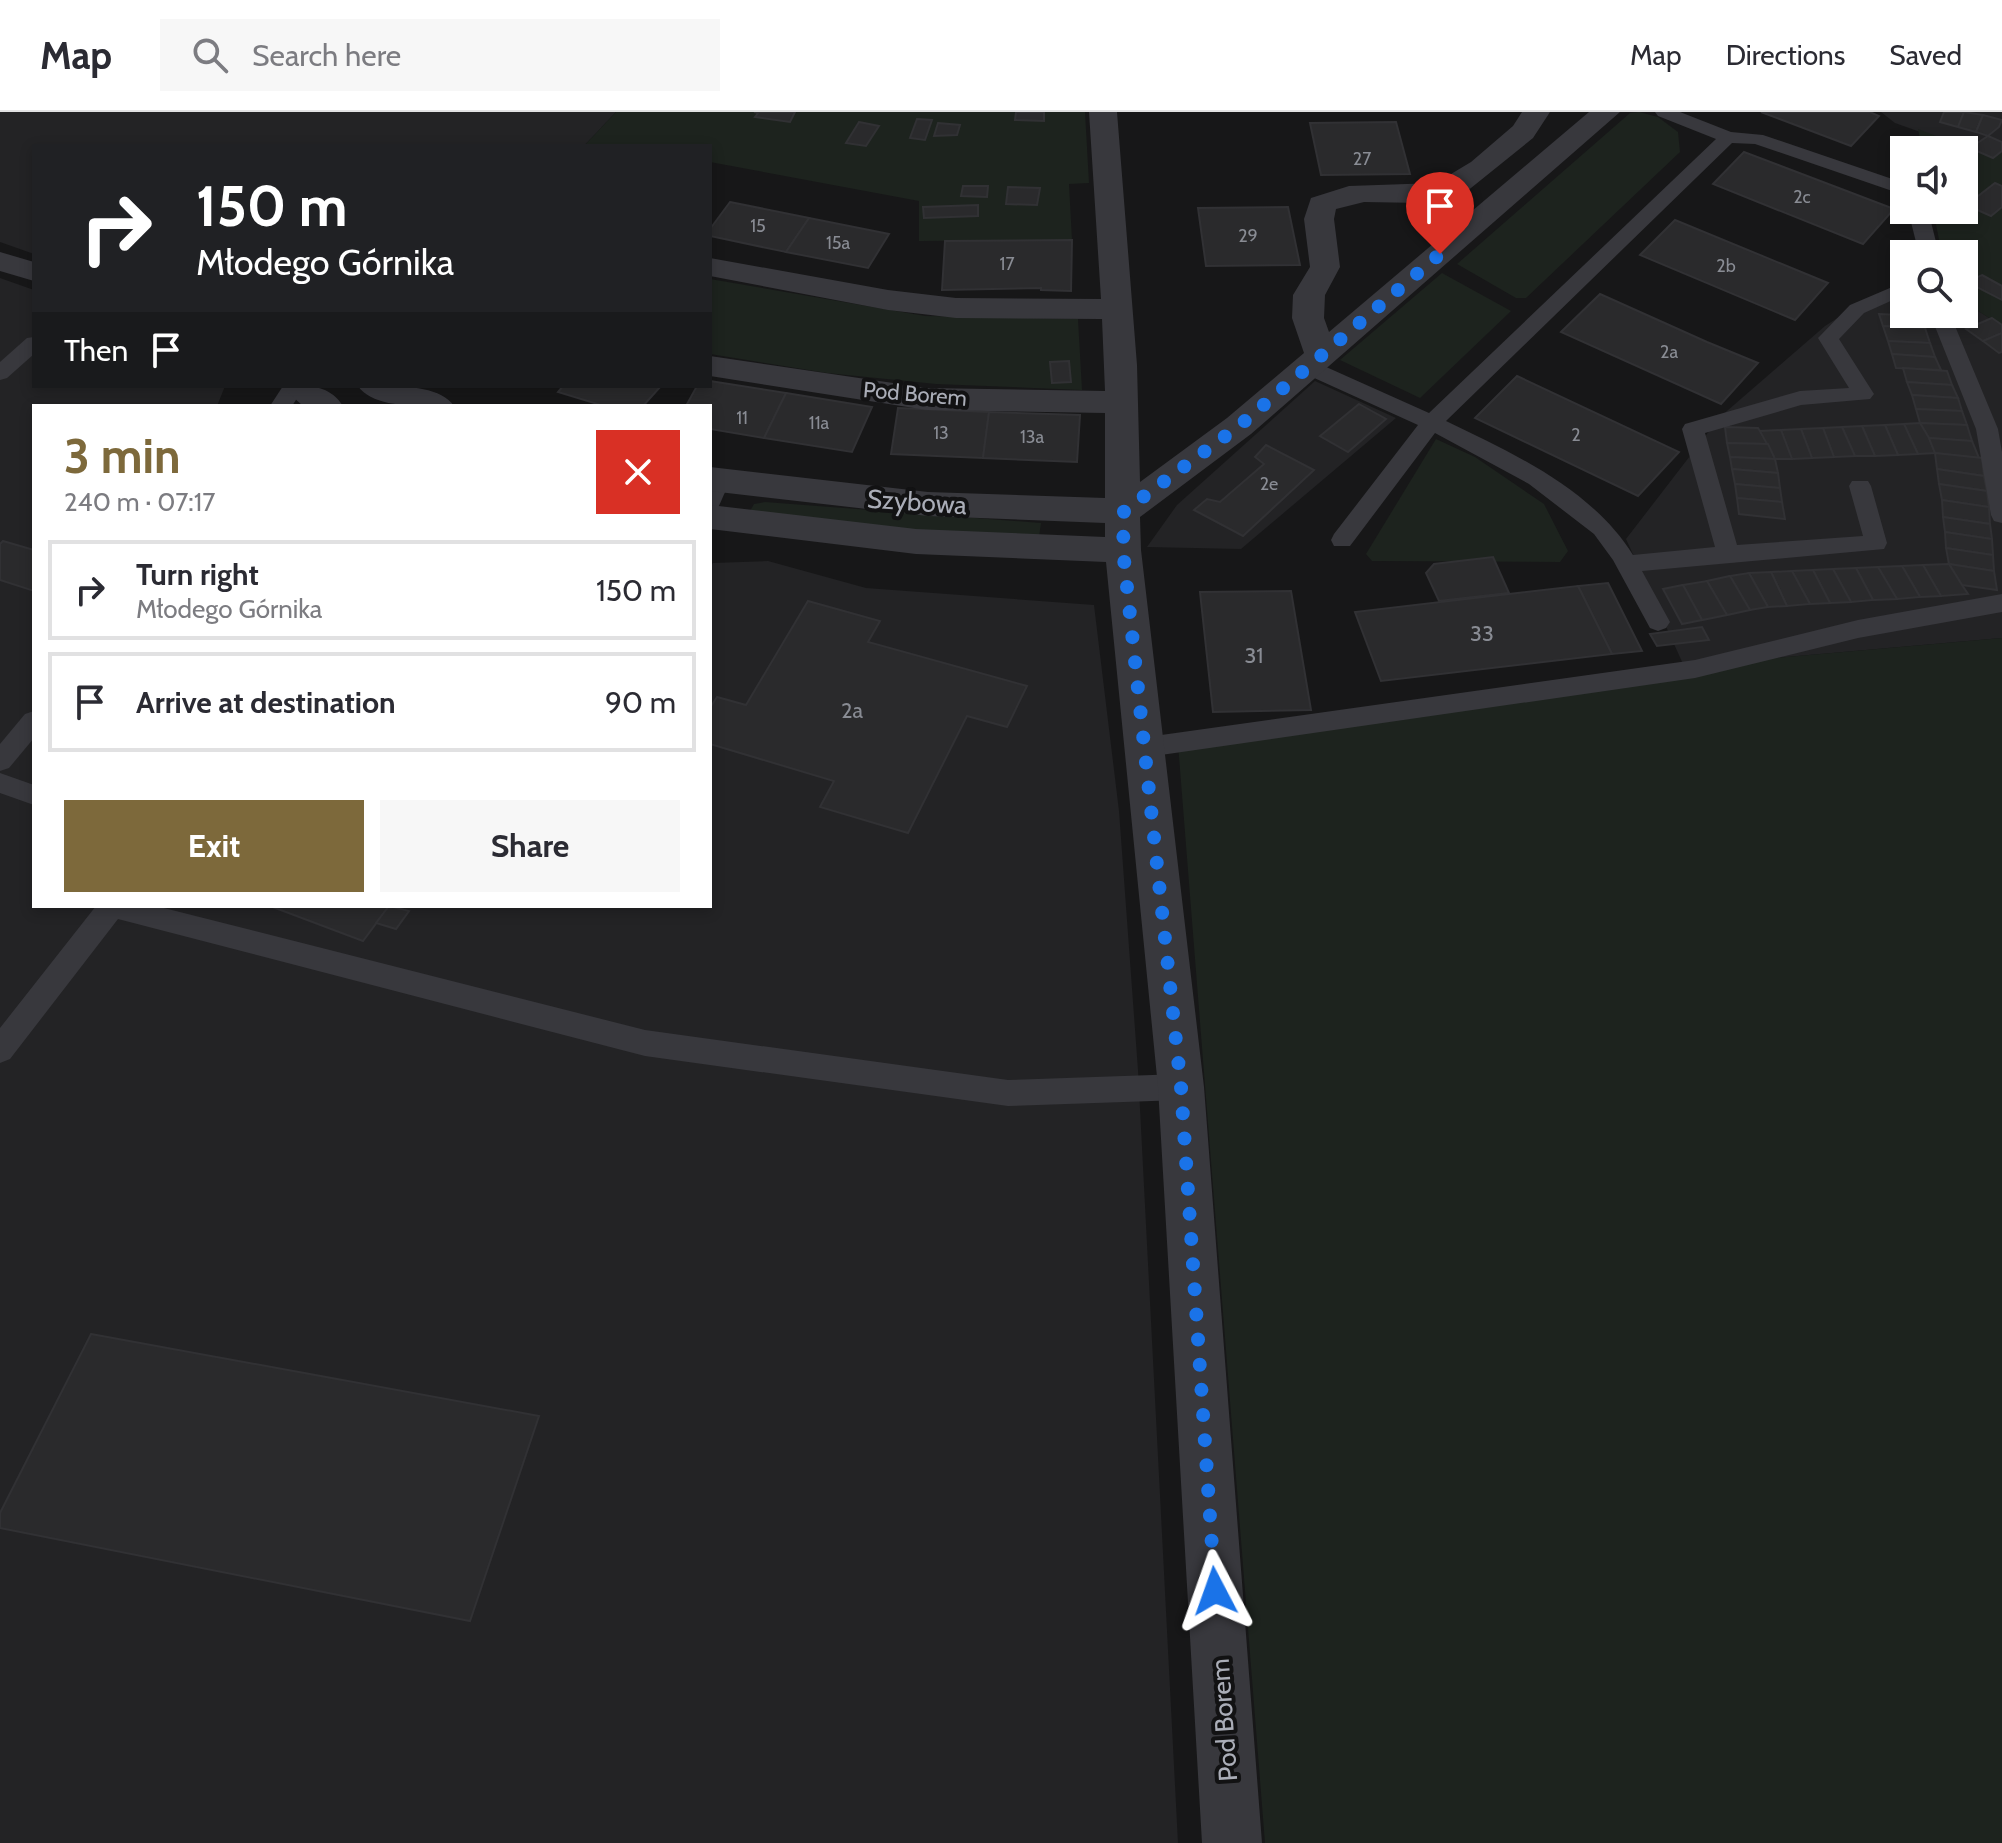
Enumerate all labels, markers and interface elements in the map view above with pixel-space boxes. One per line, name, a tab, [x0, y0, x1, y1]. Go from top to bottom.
search box	[160, 19, 720, 91]
text: Map	[40, 32, 112, 79]
icon: search	[188, 33, 232, 77]
text: Search here	[252, 37, 401, 74]
text: Map	[1630, 38, 1682, 72]
text: Directions	[1726, 38, 1845, 72]
text: Saved	[1889, 38, 1962, 72]
map controls	[1890, 136, 1978, 328]
button: sound	[1890, 136, 1978, 224]
house number: 27	[1353, 148, 1371, 170]
text: 150 m	[196, 172, 348, 240]
pin	[1406, 172, 1474, 254]
icon: right	[64, 176, 168, 280]
icon: arrive	[1418, 184, 1462, 228]
house number: 2c	[1793, 186, 1811, 208]
house number: 15	[750, 215, 766, 237]
house number: 29	[1238, 225, 1258, 247]
house number: 15a	[826, 232, 850, 254]
text: Młodego Górnika	[196, 240, 454, 284]
button: search	[1890, 240, 1978, 328]
house number: 17	[1000, 253, 1014, 275]
house number: 2b	[1716, 255, 1736, 277]
icon: arrive	[144, 328, 188, 372]
text: Then	[64, 332, 128, 369]
house number: 2a	[1660, 341, 1678, 363]
street label: Pod Borem	[862, 376, 968, 412]
house number: 11	[736, 407, 748, 429]
house number: 11a	[809, 412, 830, 434]
house number: 13	[933, 422, 949, 444]
house number: 2	[1571, 424, 1581, 446]
house number: 13a	[1020, 426, 1044, 448]
text: 3 min	[64, 427, 180, 485]
button: close	[596, 430, 680, 514]
house number: 2e	[1260, 473, 1278, 495]
street label: Szybowa	[866, 483, 969, 521]
text: 240 m · 07:17	[64, 486, 215, 518]
text: Turn right	[136, 556, 259, 593]
icon: right	[68, 568, 112, 612]
text: 150 m	[596, 572, 676, 609]
text: Młodego Górnika	[136, 593, 322, 625]
house number: 33	[1470, 620, 1494, 647]
house number: 31	[1244, 642, 1264, 669]
icon: arrive	[68, 680, 112, 724]
text: Arrive at destination	[136, 684, 396, 721]
text: 90 m	[605, 684, 676, 721]
house number: 2a	[841, 697, 863, 724]
button: Exit	[64, 800, 364, 892]
button: Share	[380, 800, 680, 892]
position arrow	[1173, 1549, 1257, 1633]
street label: Pod Borem	[1204, 1658, 1244, 1782]

